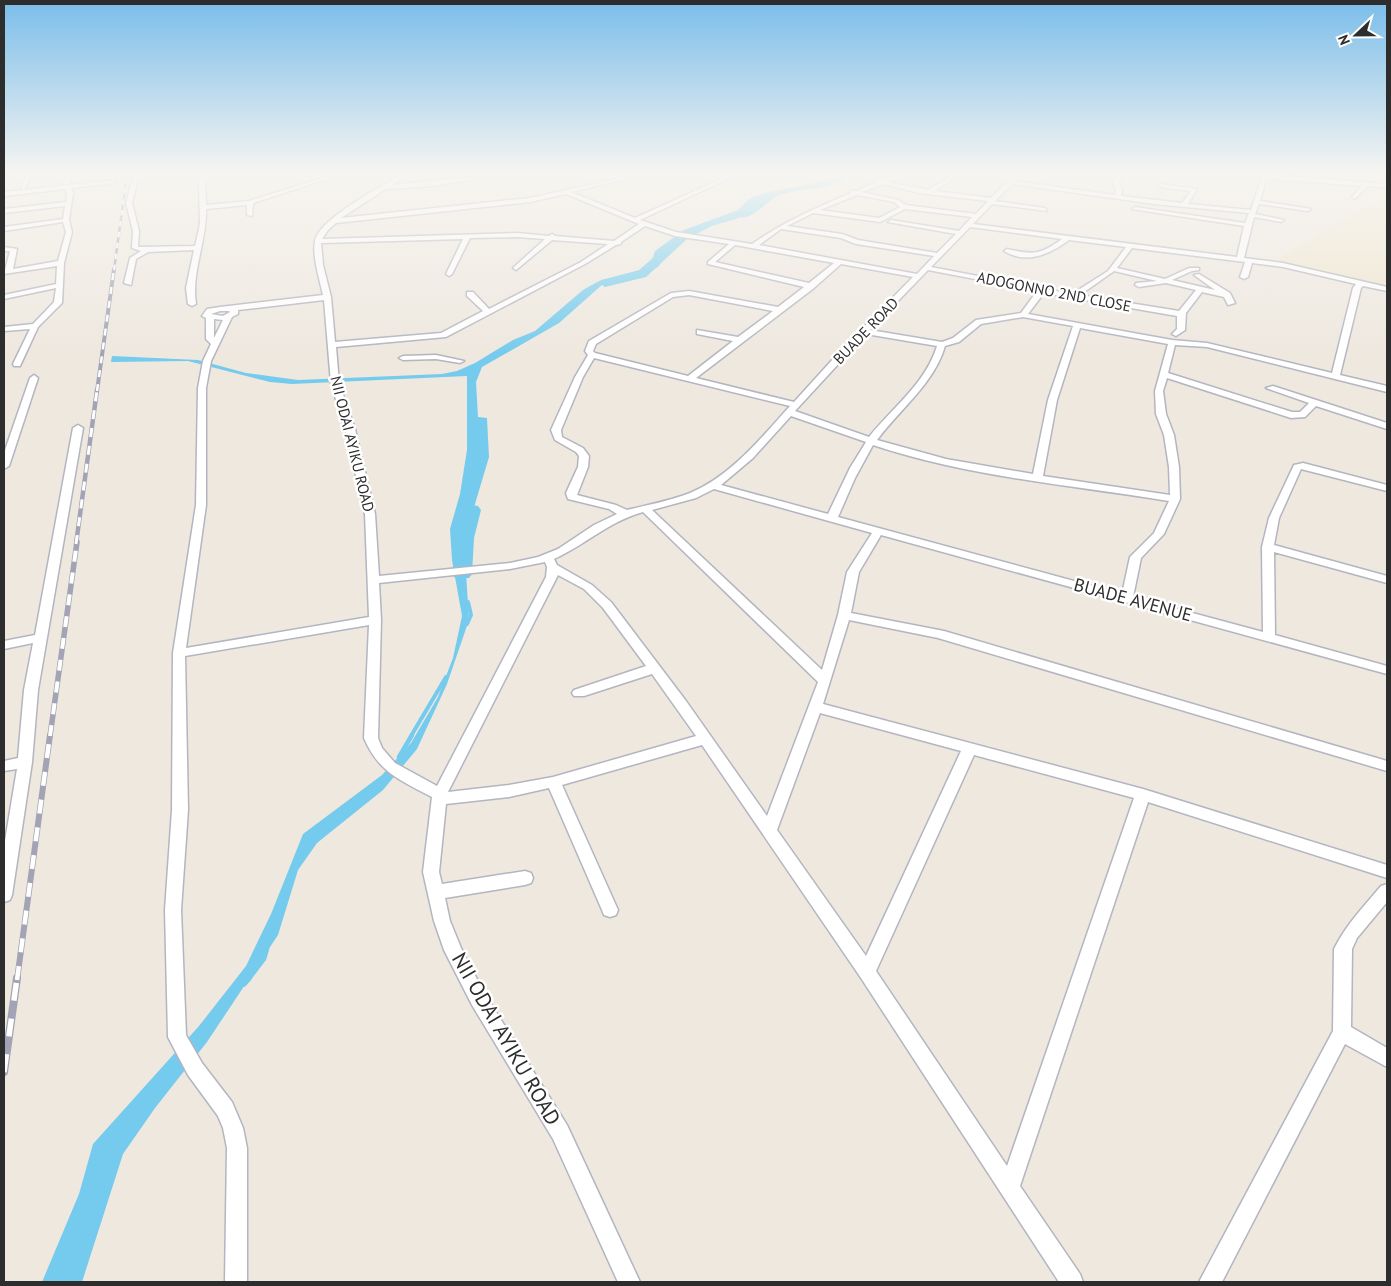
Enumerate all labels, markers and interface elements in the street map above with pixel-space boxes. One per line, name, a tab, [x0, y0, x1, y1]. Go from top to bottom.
north arrow	[1331, 10, 1381, 60]
text: N	[1334, 32, 1354, 48]
street label: ADOGONNO 2ND CLOSE	[976, 267, 1133, 316]
street label: BUADE ROAD	[829, 293, 902, 368]
street label: NII ODAI AYIKU ROAD	[326, 374, 379, 514]
street label: BUADE AVENUE	[1071, 573, 1195, 626]
street label: NII ODAI AYIKU ROAD	[446, 948, 567, 1130]

